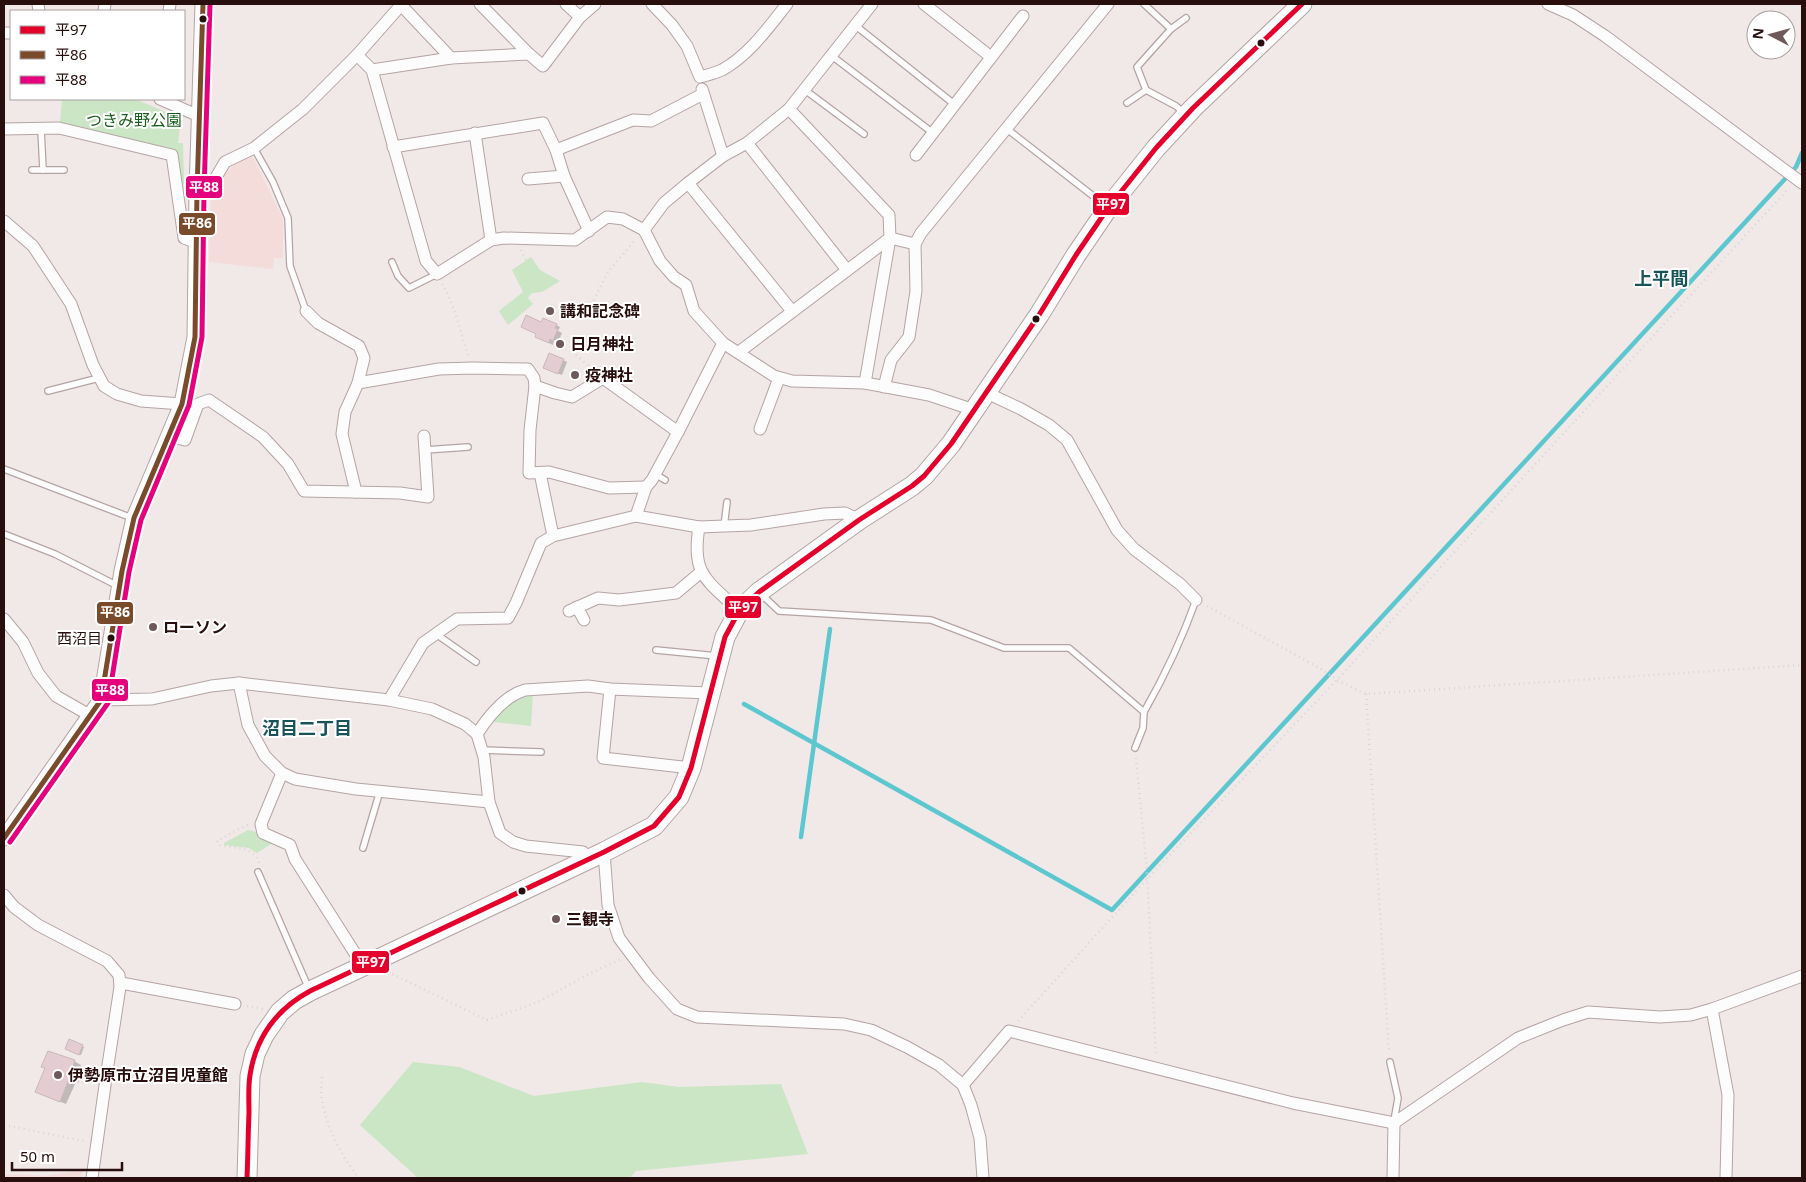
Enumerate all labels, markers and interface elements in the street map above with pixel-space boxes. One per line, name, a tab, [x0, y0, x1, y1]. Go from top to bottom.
legend	[10, 10, 185, 100]
north arrow	[1746, 10, 1796, 60]
unlabelled marker	[198, 14, 208, 24]
text: 平97	[55, 19, 87, 39]
text: N	[1748, 27, 1768, 40]
unlabelled marker	[1256, 38, 1266, 48]
text: 平86	[55, 44, 87, 64]
text: 平88	[55, 69, 87, 89]
park label: つきみ野公園	[86, 109, 182, 131]
line badge: 平88	[185, 175, 223, 199]
text: 平88	[189, 177, 219, 196]
line badge: 平97	[1092, 192, 1130, 216]
text: 平97	[1096, 194, 1126, 213]
line badge: 平86	[178, 212, 216, 236]
text: 平86	[182, 213, 212, 232]
district label: 上平間	[1634, 266, 1688, 290]
place label: 講和記念碑	[560, 300, 640, 322]
marker: 講和記念碑	[544, 305, 556, 317]
unlabelled marker	[1031, 314, 1041, 324]
place label: 日月神社	[570, 333, 634, 355]
marker: 日月神社	[554, 338, 566, 350]
place label: 疫神社	[585, 364, 633, 386]
marker: 疫神社	[569, 369, 581, 381]
line badge: 平97	[724, 595, 762, 619]
text: 平97	[728, 597, 758, 616]
line badge: 平86	[96, 601, 134, 625]
text: 平86	[100, 602, 130, 621]
place label: ローソン	[163, 616, 227, 638]
marker: ローソン	[147, 621, 159, 633]
place label: 西沼目	[57, 628, 102, 648]
marker: 西沼目	[106, 633, 116, 643]
line badge: 平88	[91, 678, 129, 702]
text: 平88	[95, 680, 125, 699]
district label: 沼目二丁目	[262, 716, 352, 740]
unlabelled marker	[517, 886, 527, 896]
place label: 三観寺	[566, 908, 614, 930]
marker: 三観寺	[550, 913, 562, 925]
line badge: 平97	[351, 950, 390, 974]
text: 平97	[356, 952, 386, 971]
place label: 伊勢原市立沼目児童館	[67, 1064, 228, 1086]
marker: 伊勢原市立沼目児童館	[52, 1069, 64, 1081]
scale bar	[12, 1140, 122, 1172]
text: 50 m	[20, 1146, 55, 1166]

